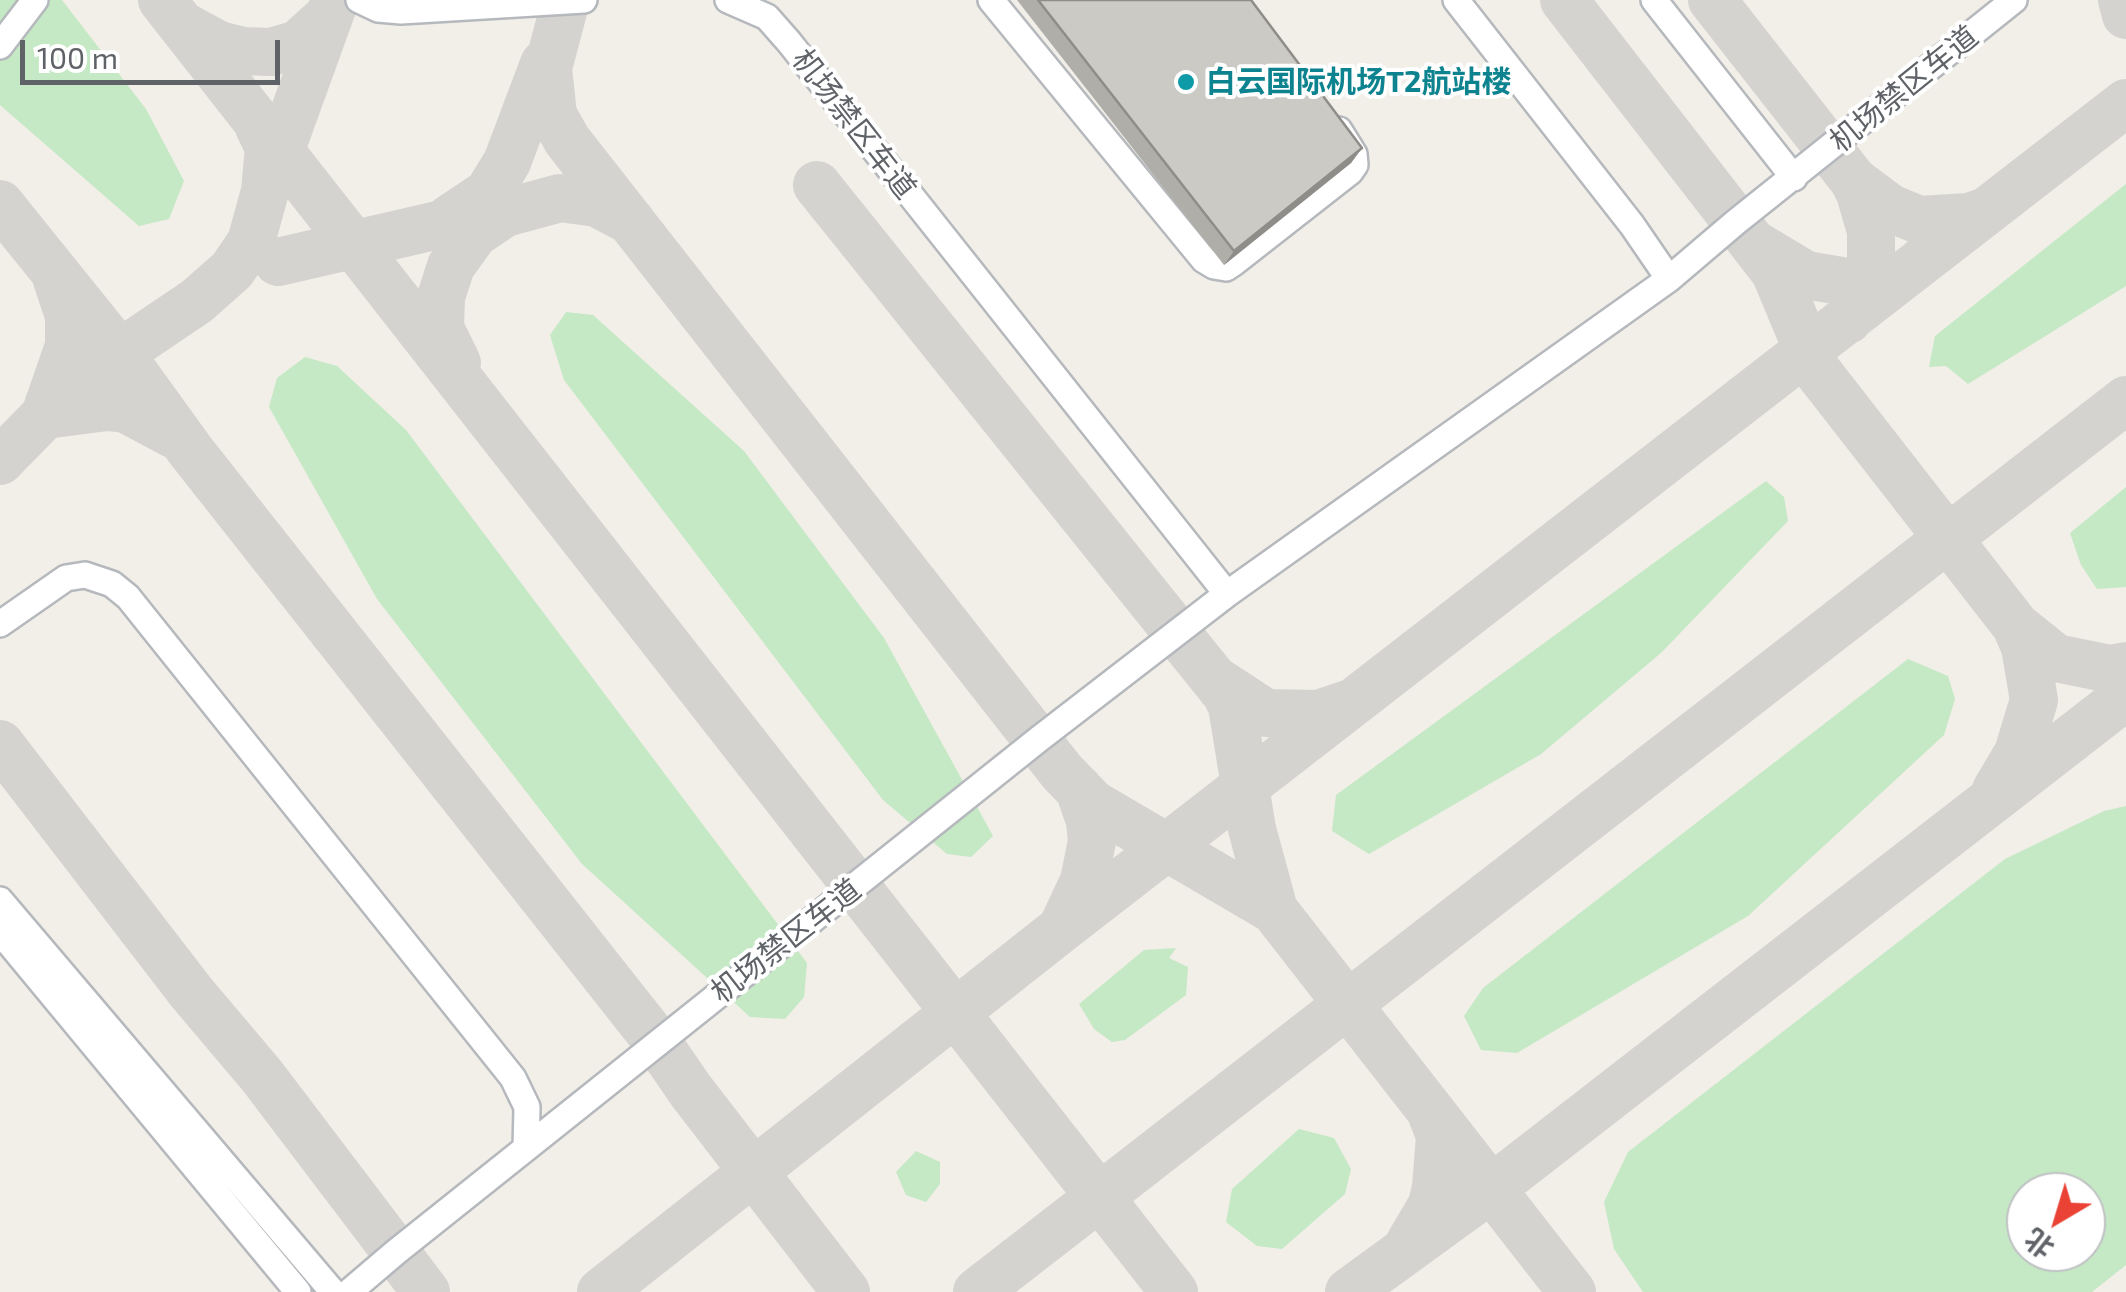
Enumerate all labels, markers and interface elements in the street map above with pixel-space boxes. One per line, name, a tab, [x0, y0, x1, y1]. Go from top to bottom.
street label: 机场禁区车道	[1823, 18, 1985, 160]
scale bar	[25, 20, 285, 82]
text: 100 m	[37, 39, 118, 75]
street label: 机场禁区车道	[784, 42, 924, 206]
place label: 白云国际机场T2航站楼	[1206, 64, 1511, 100]
marker: 白云国际机场T2航站楼	[1175, 71, 1197, 93]
street label: 机场禁区车道	[704, 871, 868, 1011]
north arrow	[2006, 1172, 2106, 1272]
text: 北	[2017, 1222, 2060, 1266]

